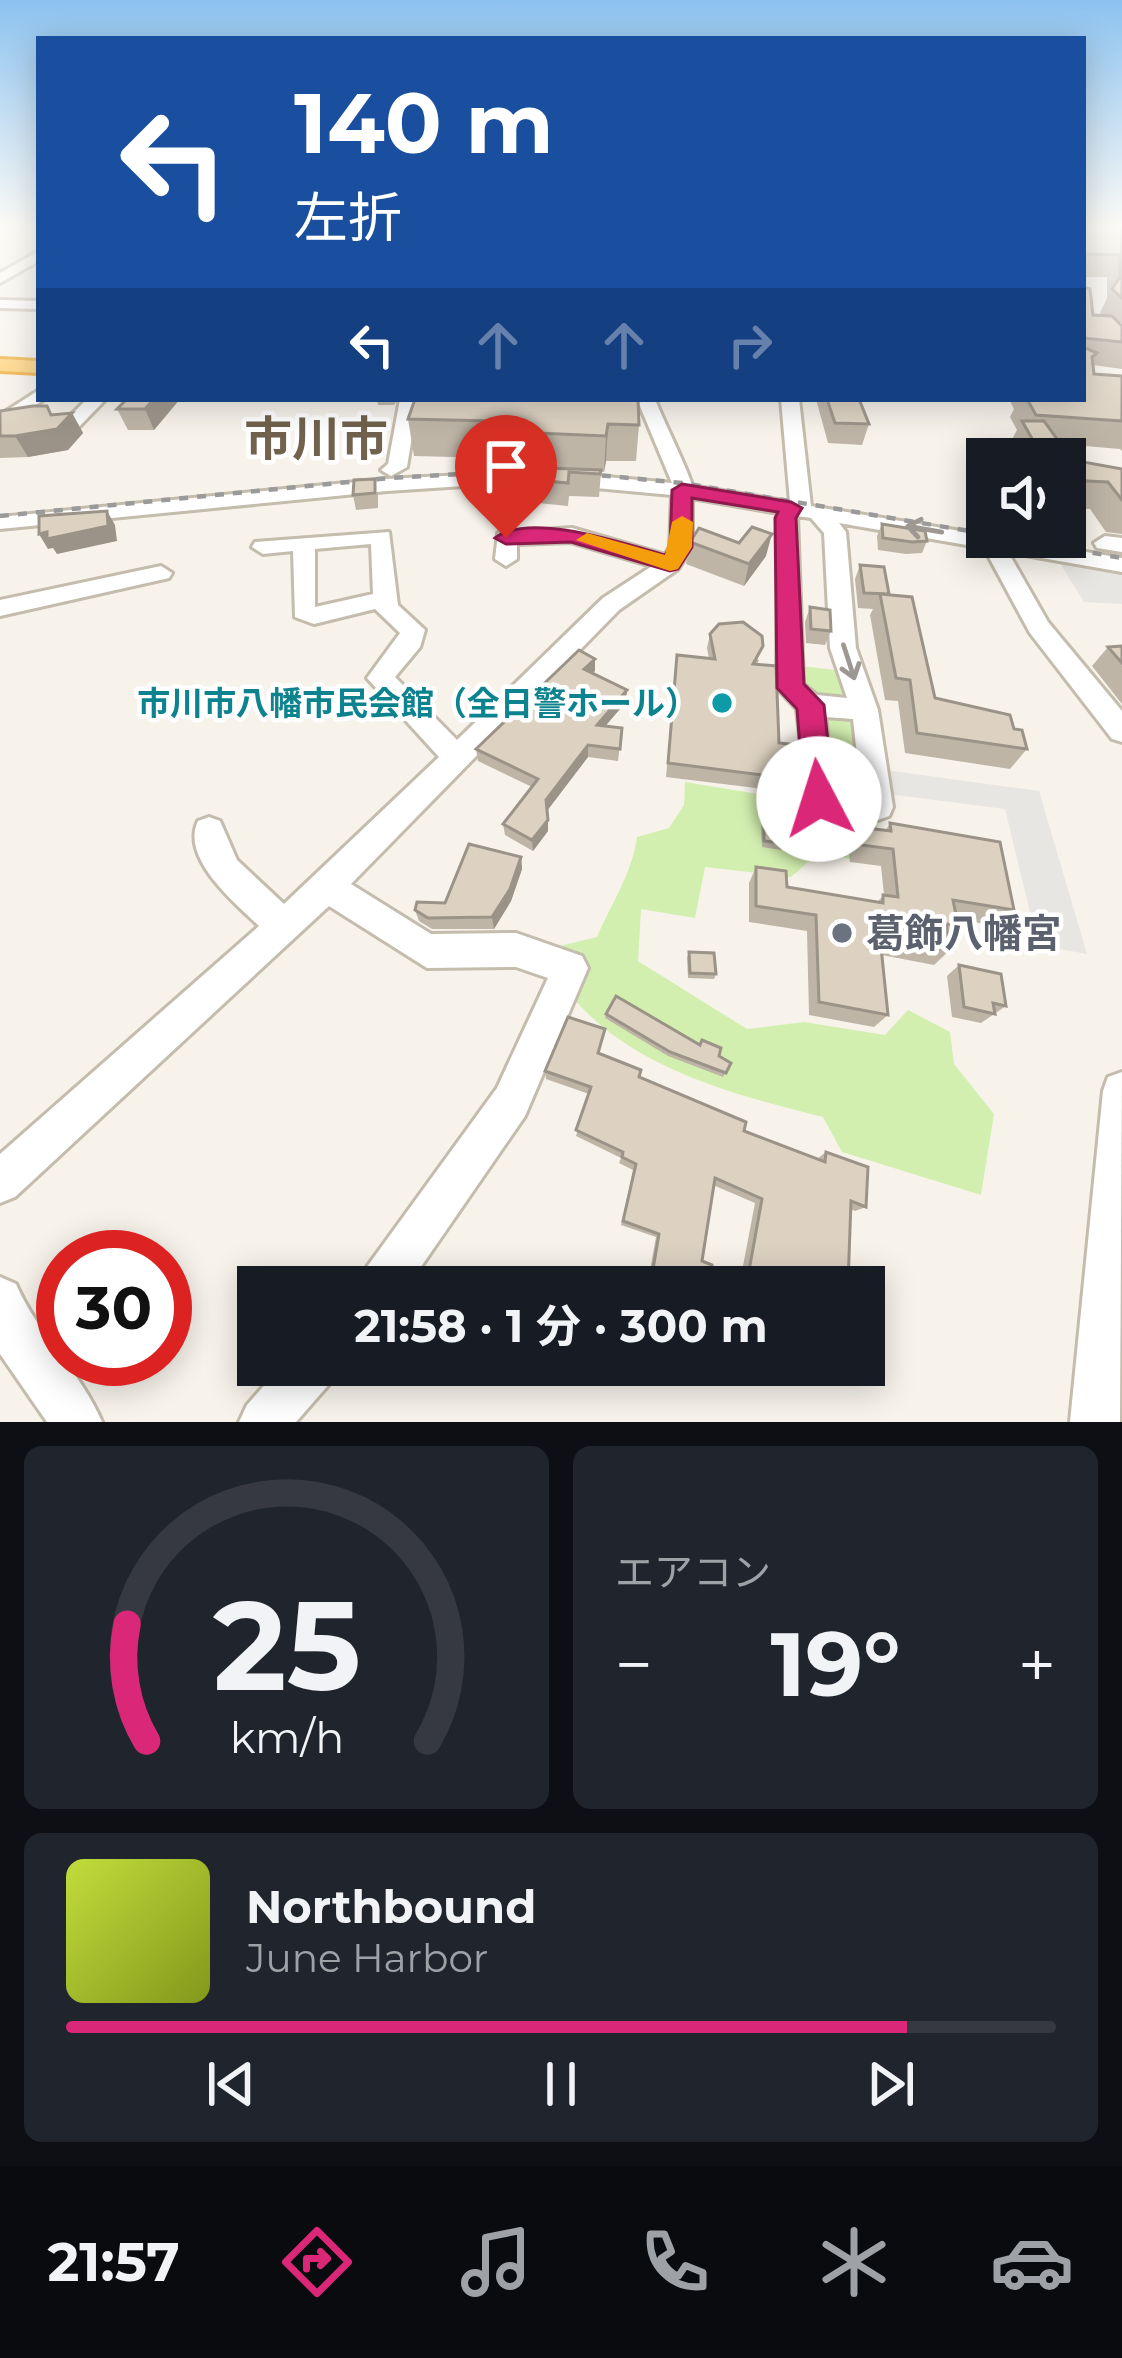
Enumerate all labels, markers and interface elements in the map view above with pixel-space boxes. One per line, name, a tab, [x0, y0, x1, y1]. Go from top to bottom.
text: 140 m	[294, 72, 554, 174]
icon: left	[96, 84, 252, 240]
text: 左折	[294, 185, 402, 251]
icon: left	[339, 312, 405, 378]
icon: ahead	[465, 312, 531, 378]
icon: ahead	[591, 312, 657, 378]
icon: right	[717, 312, 783, 378]
district label: 市川市	[244, 410, 388, 468]
pin	[455, 415, 557, 538]
icon: arrive	[473, 433, 539, 499]
map controls	[966, 438, 1086, 558]
button: sound	[966, 438, 1086, 558]
one-way arrow	[906, 517, 945, 540]
one-way arrow	[839, 642, 861, 680]
place label: 市川市八幡市民会館（全日警ホール）	[137, 683, 698, 723]
marker: 市川市八幡市民会館（全日警ホール）	[709, 690, 735, 716]
position arrow	[756, 736, 882, 862]
place label: 葛飾八幡宮	[866, 909, 1061, 957]
marker: 葛飾八幡宮	[829, 920, 855, 946]
speed limit sign: 30	[36, 1230, 192, 1386]
text: 21:58 · 1 分 · 300 m	[354, 1298, 768, 1353]
text: エアコン	[615, 1548, 771, 1596]
text: 25	[213, 1569, 360, 1721]
text: 19°	[770, 1609, 901, 1719]
text: −	[615, 1624, 653, 1705]
text: +	[1018, 1624, 1056, 1705]
text: km/h	[229, 1710, 344, 1763]
text: Northbound	[246, 1879, 536, 1934]
text: June Harbor	[246, 1934, 488, 1982]
icon: previous	[198, 2051, 264, 2117]
icon: pause	[528, 2051, 594, 2117]
icon: next	[858, 2051, 924, 2117]
icon: directions	[275, 2220, 359, 2304]
icon: music	[454, 2220, 538, 2304]
icon: phone	[633, 2220, 717, 2304]
icon: climate	[812, 2220, 896, 2304]
icon: car	[990, 2220, 1074, 2304]
text: 21:57	[47, 2229, 180, 2295]

